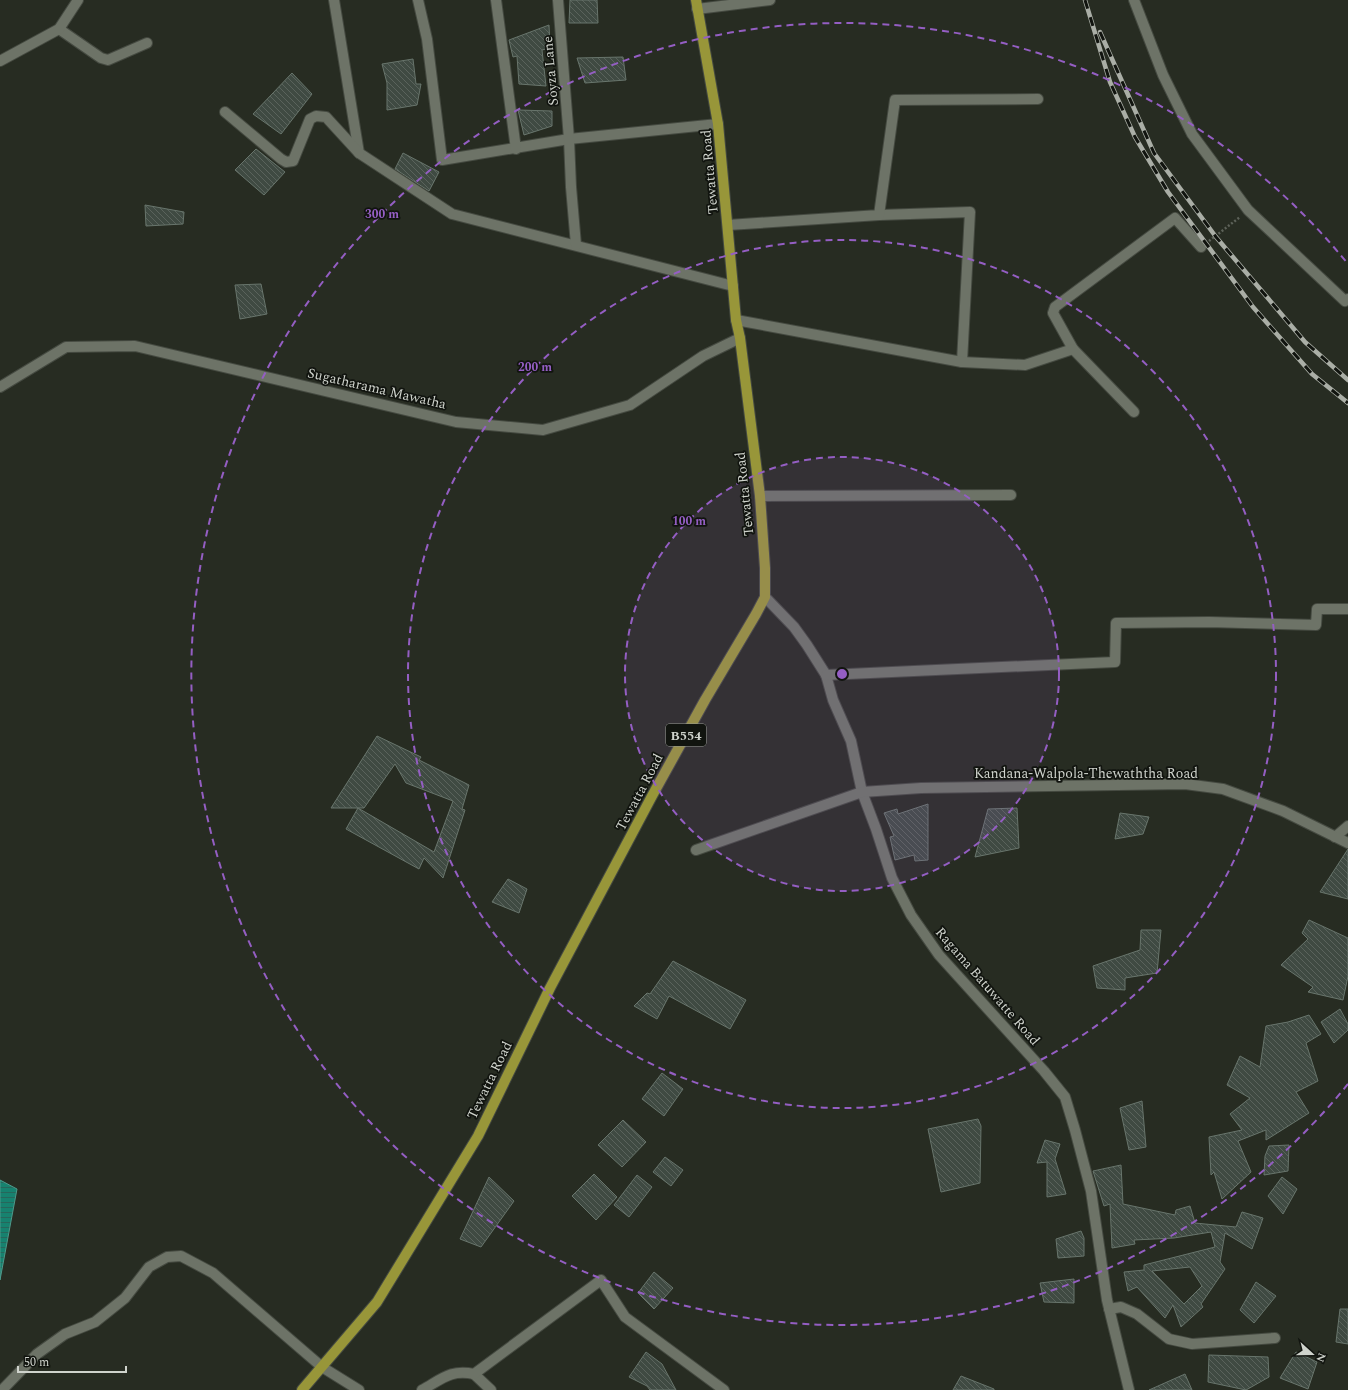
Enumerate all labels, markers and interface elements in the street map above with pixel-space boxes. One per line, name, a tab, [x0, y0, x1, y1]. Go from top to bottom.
street label: Soyza Lane	[537, 35, 564, 107]
street label: Tewatta Road	[695, 129, 724, 215]
text: 300 m	[365, 205, 399, 224]
text: 200 m	[518, 358, 552, 377]
street label: Sugatharama Mawatha	[305, 362, 449, 415]
street label: Tewatta Road	[730, 451, 759, 537]
text: 100 m	[672, 512, 706, 531]
centre of rings	[835, 667, 849, 681]
road number: B554	[666, 724, 706, 746]
street label: Tewatta Road	[610, 750, 669, 835]
street label: Kandana-Walpola-Thewaththa Road	[974, 763, 1198, 784]
street label: Ragama Batuwatte Road	[930, 923, 1045, 1050]
street label: Tewatta Road	[461, 1037, 518, 1123]
north arrow	[1292, 1334, 1332, 1374]
scale bar	[18, 1348, 126, 1374]
text: N	[1311, 1350, 1330, 1365]
text: 50 m	[24, 1353, 49, 1372]

